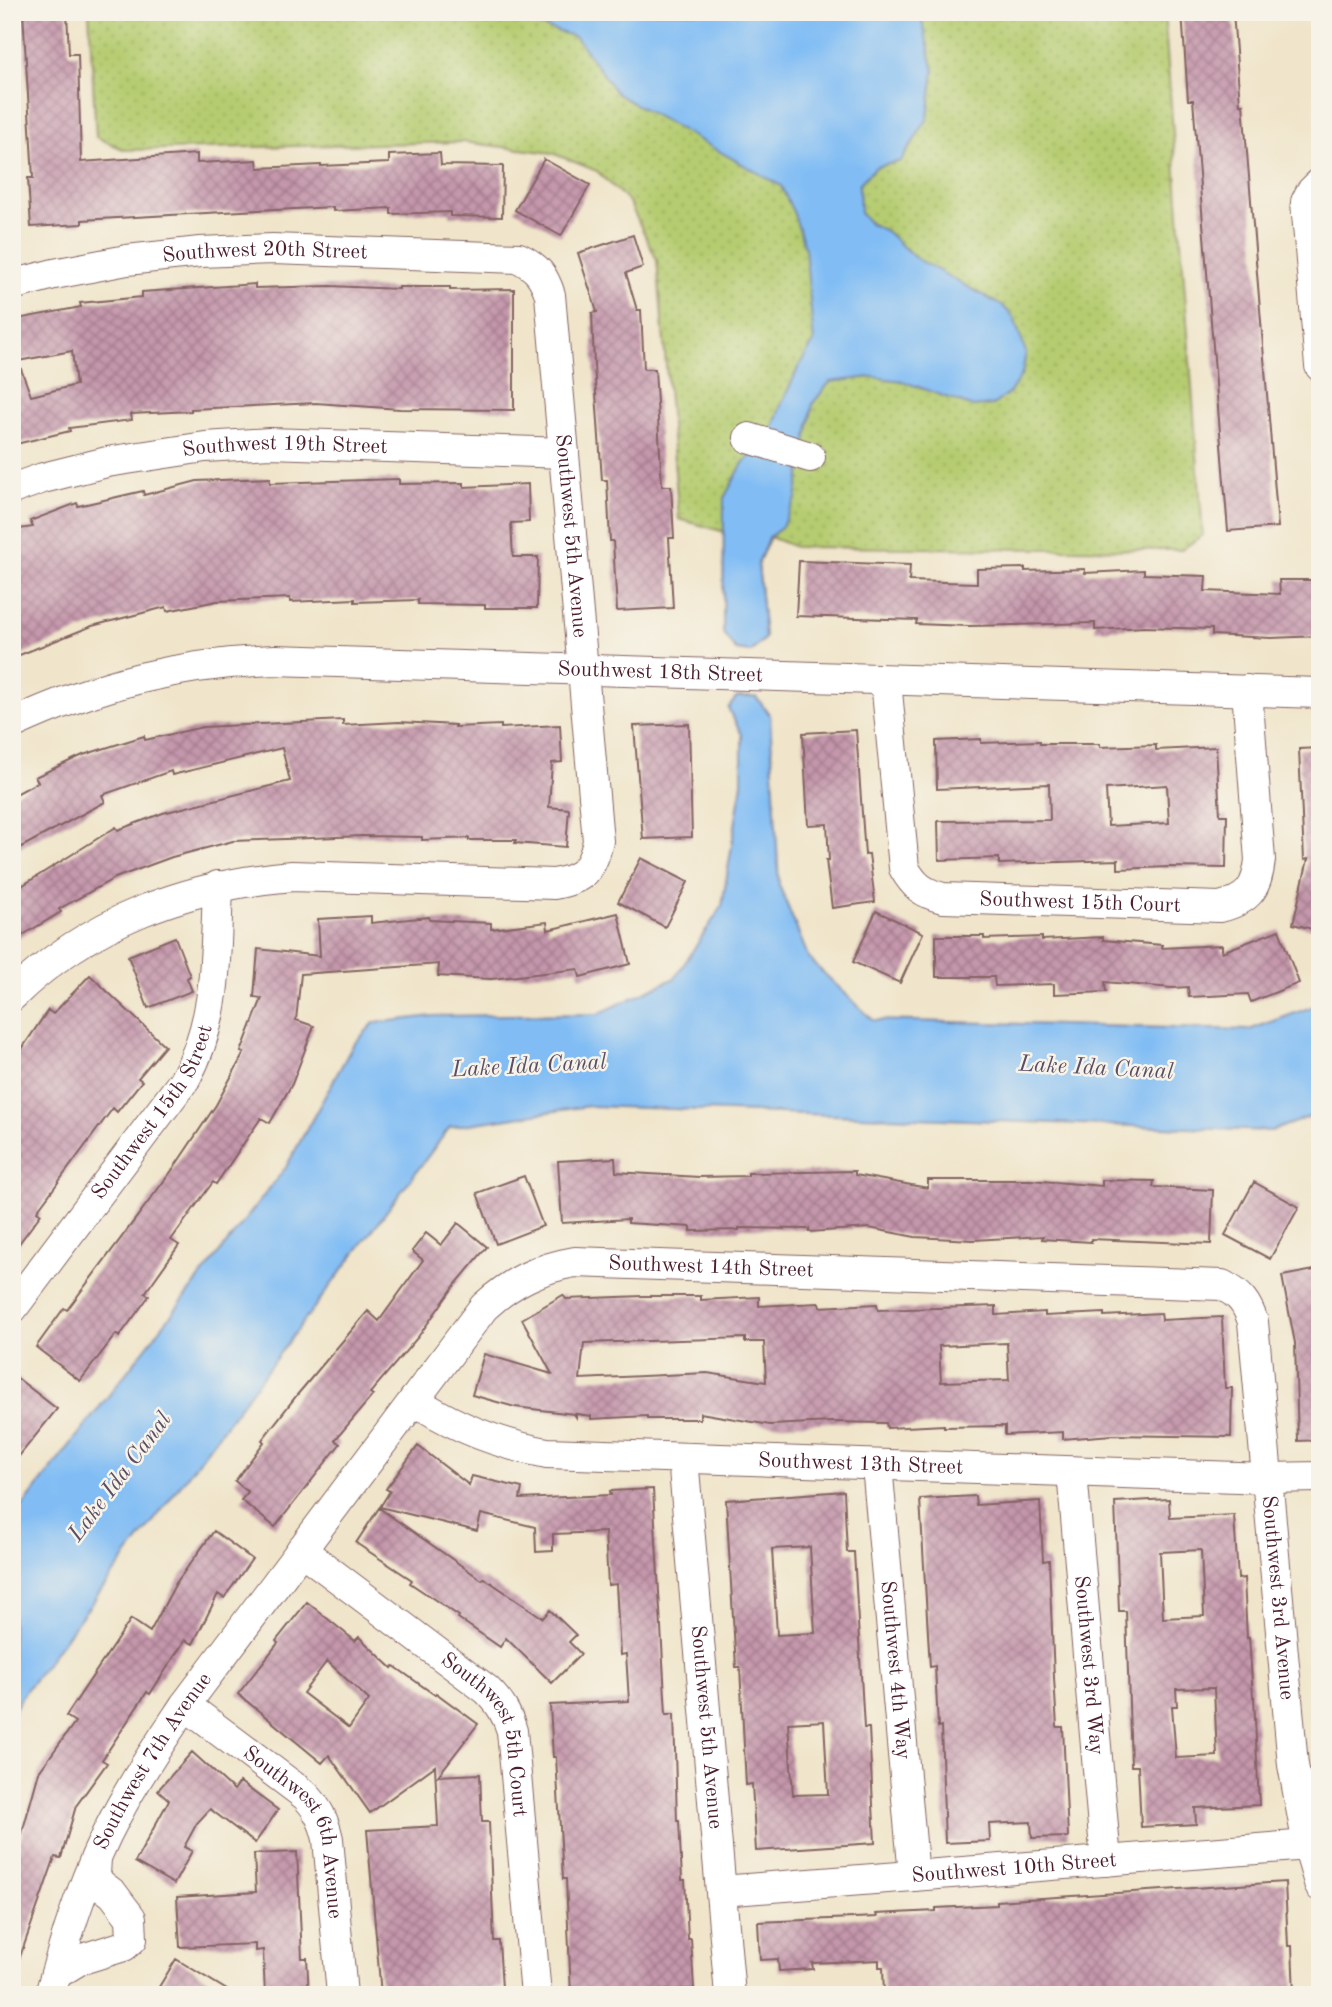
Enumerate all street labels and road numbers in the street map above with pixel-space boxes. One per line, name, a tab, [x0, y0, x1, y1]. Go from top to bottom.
street label: Southwest 20th Street	[161, 238, 368, 267]
street label: Southwest 19th Street	[181, 432, 388, 461]
street label: Southwest 5th Avenue	[552, 433, 591, 638]
street label: Southwest 18th Street	[557, 658, 763, 686]
street label: Southwest 15th Court	[979, 889, 1181, 916]
street label: Southwest 15th Street	[88, 1022, 216, 1203]
street label: Southwest 14th Street	[608, 1253, 814, 1281]
street label: Southwest 13th Street	[758, 1450, 964, 1478]
street label: Southwest 3rd Avenue	[1258, 1495, 1298, 1701]
street label: Southwest 3rd Way	[1071, 1574, 1107, 1756]
street label: Southwest 4th Way	[877, 1580, 914, 1761]
street label: Southwest 5th Avenue	[687, 1624, 726, 1830]
street label: Southwest 5th Court	[437, 1649, 530, 1818]
street label: Southwest 7th Avenue	[90, 1669, 216, 1853]
street label: Southwest 6th Avenue	[239, 1742, 346, 1920]
street label: Southwest 10th Street	[911, 1850, 1117, 1887]

